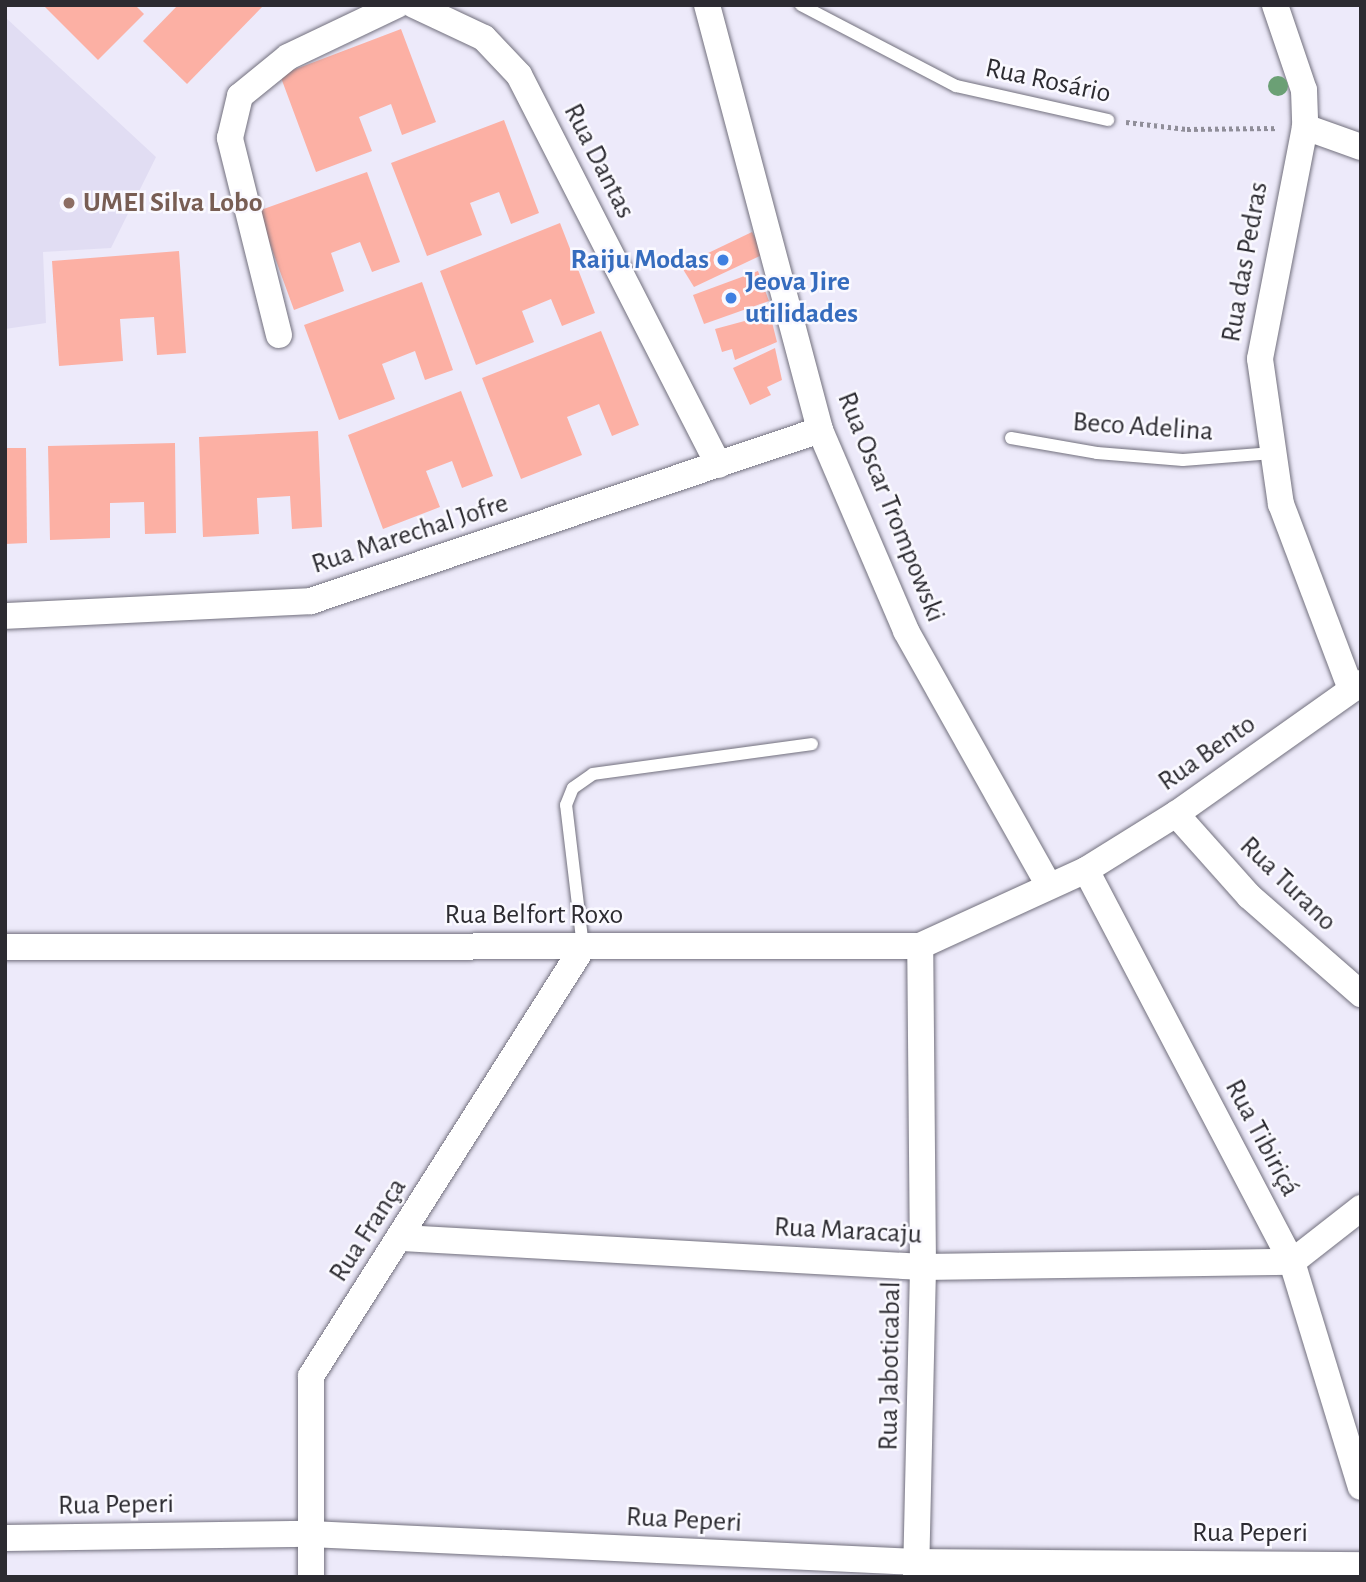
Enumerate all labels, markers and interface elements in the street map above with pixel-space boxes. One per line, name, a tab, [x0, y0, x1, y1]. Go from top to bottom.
street label: Rua Rosário	[982, 51, 1114, 111]
street label: Rua Dantas	[556, 98, 642, 224]
street label: Rua das Pedras	[1214, 179, 1276, 345]
place label: UMEI Silva Lobo	[83, 186, 263, 220]
marker: UMEI Silva Lobo	[61, 195, 77, 211]
place label: Raiju Modas	[571, 243, 709, 277]
marker: Raiju Modas	[715, 252, 731, 268]
place label: Jeova Jire utilidades	[745, 265, 858, 331]
marker: Jeova Jire utilidades	[723, 290, 739, 306]
street label: Rua Oscar Trompowski	[830, 387, 952, 627]
street label: Beco Adelina	[1072, 405, 1214, 449]
street label: Rua Marechal Jofre	[307, 486, 513, 582]
street label: Rua Bento	[1152, 707, 1262, 799]
street label: Rua Turano	[1232, 830, 1344, 938]
street label: Rua Belfort Roxo	[445, 898, 623, 932]
street label: Rua Tibiriçá	[1217, 1074, 1307, 1202]
street label: Rua França	[322, 1172, 414, 1288]
street label: Rua Maracaju	[773, 1210, 923, 1252]
street label: Rua Jaboticabal	[872, 1281, 908, 1451]
street label: Rua Peperi	[58, 1487, 174, 1523]
street label: Rua Peperi	[625, 1500, 743, 1540]
street label: Rua Peperi	[1192, 1516, 1308, 1550]

